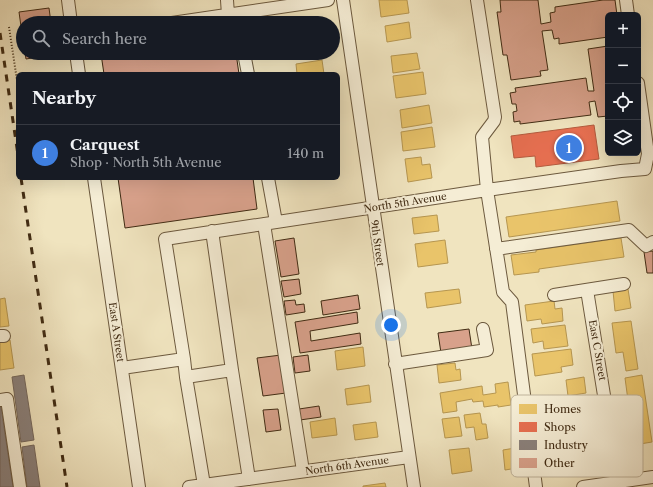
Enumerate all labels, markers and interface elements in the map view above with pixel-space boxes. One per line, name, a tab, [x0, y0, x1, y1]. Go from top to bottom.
map controls	[605, 12, 641, 156]
button: +	[605, 12, 641, 48]
search box	[16, 16, 340, 60]
icon: search	[30, 27, 52, 49]
text: Search here	[62, 29, 147, 48]
button: −	[605, 48, 641, 84]
button: locate	[605, 84, 641, 120]
text: Nearby	[32, 88, 96, 108]
button: layers	[605, 120, 641, 156]
pin: 1	[556, 133, 582, 163]
text: Carquest	[70, 135, 140, 154]
text: 1	[42, 145, 48, 161]
text: 140 m	[287, 145, 324, 161]
text: Shop · North 5th Avenue	[70, 154, 221, 170]
street label: North 5th Avenue	[363, 189, 448, 215]
street label: 9th Street	[368, 219, 387, 268]
street label: East A Street	[106, 301, 127, 363]
your location	[381, 315, 401, 335]
street label: East C Street	[586, 319, 609, 382]
legend	[511, 395, 643, 477]
text: Homes	[544, 402, 581, 416]
text: Shops	[544, 420, 576, 434]
text: Industry	[544, 438, 589, 452]
street label: North 6th Avenue	[304, 453, 390, 478]
text: Other	[544, 456, 575, 470]

